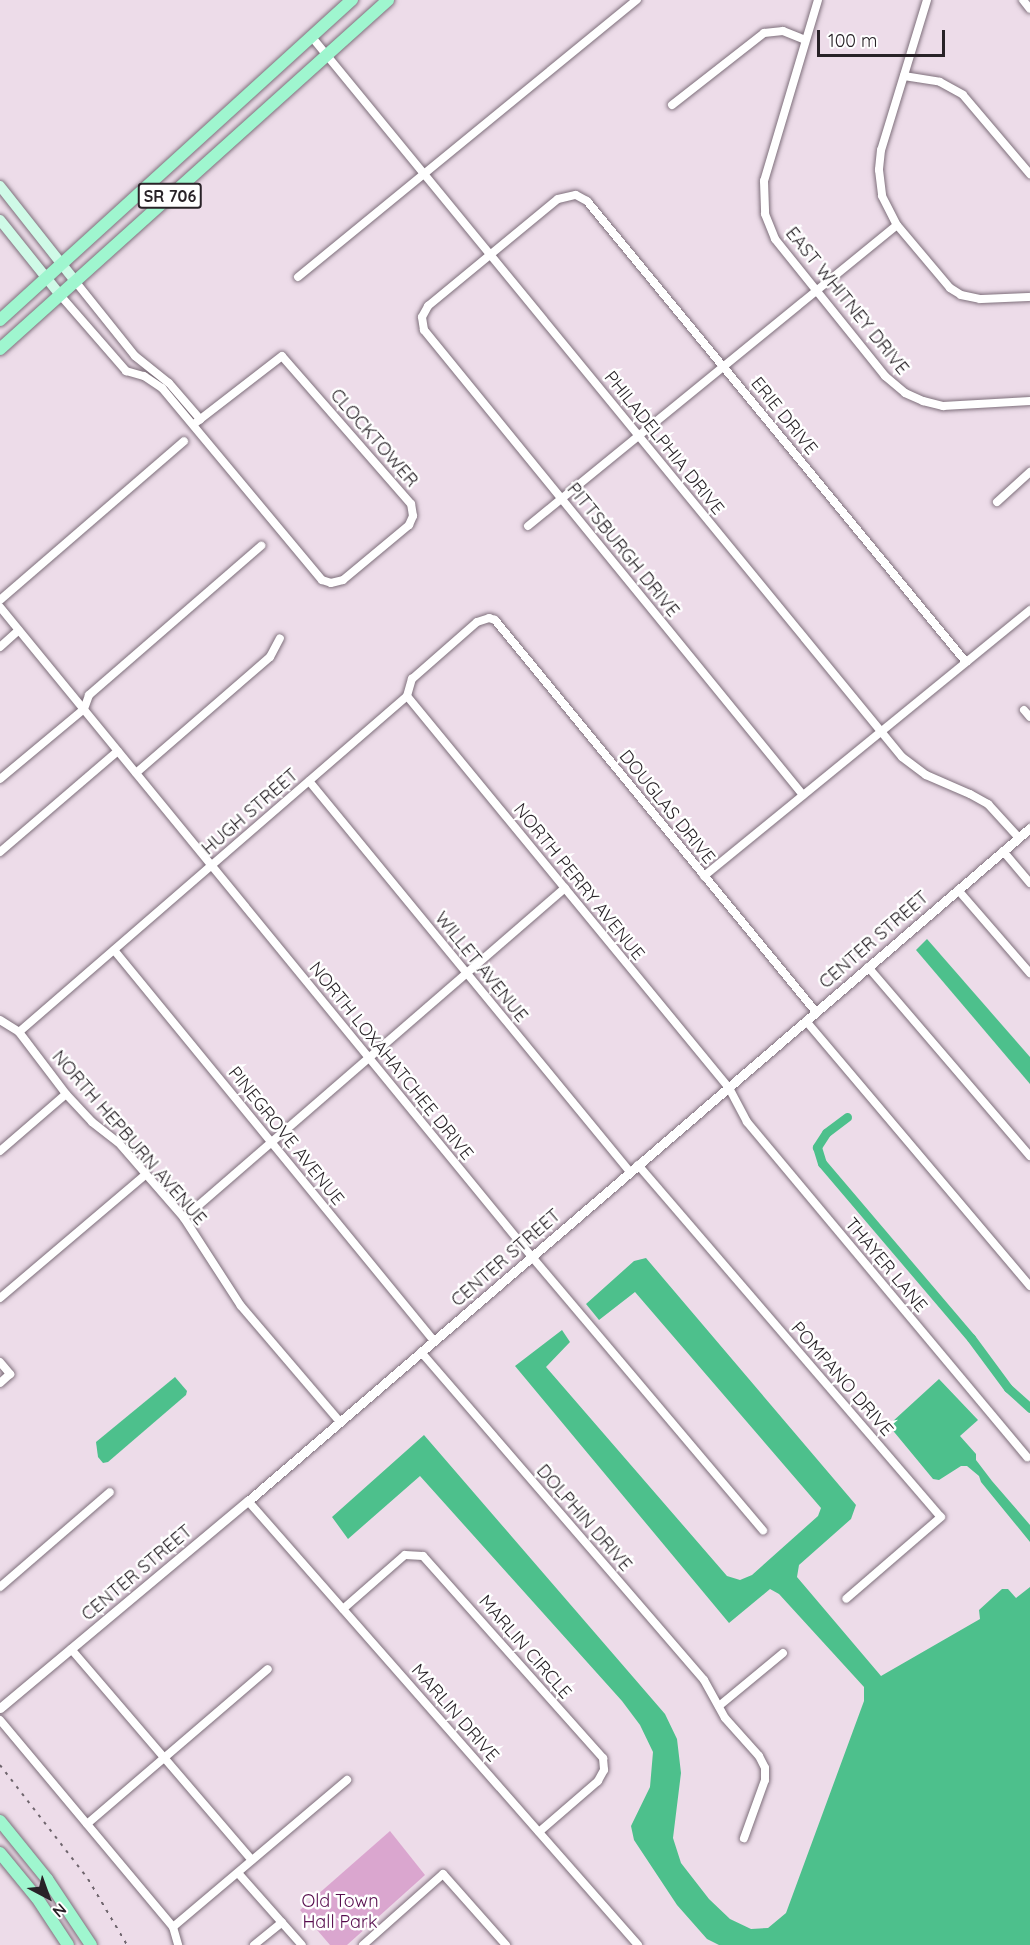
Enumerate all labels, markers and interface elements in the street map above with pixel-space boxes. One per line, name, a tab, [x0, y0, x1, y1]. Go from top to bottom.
scale bar	[820, 18, 948, 56]
text: 100 m	[828, 29, 877, 52]
road number: SR 706	[137, 183, 203, 209]
street label: EAST WHITNEY DRIVE	[781, 223, 913, 379]
street label: PHILADELPHIA DRIVE	[599, 367, 729, 519]
street label: ERIE DRIVE	[746, 373, 822, 459]
street label: CLOCKTOWER	[326, 385, 422, 491]
street label: PITTSBURGH DRIVE	[562, 479, 684, 621]
street label: DOUGLAS DRIVE	[615, 746, 719, 868]
street label: HUGH STREET	[197, 764, 303, 860]
street label: NORTH PERRY AVENUE	[509, 799, 649, 965]
street label: CENTER STREET	[815, 887, 933, 993]
street label: WILLET AVENUE	[430, 908, 532, 1026]
street label: NORTH LOXAHATCHEE DRIVE	[304, 958, 478, 1164]
street label: NORTH HEPBURN AVENUE	[47, 1046, 211, 1230]
street label: PINEGROVE AVENUE	[223, 1062, 349, 1210]
street label: CENTER STREET	[447, 1205, 565, 1311]
street label: THAYER LANE	[840, 1213, 932, 1317]
street label: POMPANO DRIVE	[786, 1317, 898, 1441]
street label: DOLPHIN DRIVE	[532, 1460, 636, 1576]
street label: CENTER STREET	[77, 1521, 197, 1625]
street label: MARLIN CIRCLE	[474, 1591, 576, 1703]
street label: MARLIN DRIVE	[407, 1660, 503, 1766]
north arrow	[18, 1867, 78, 1927]
park label: Old Town Hall Park	[301, 1891, 379, 1934]
text: N	[49, 1899, 71, 1922]

